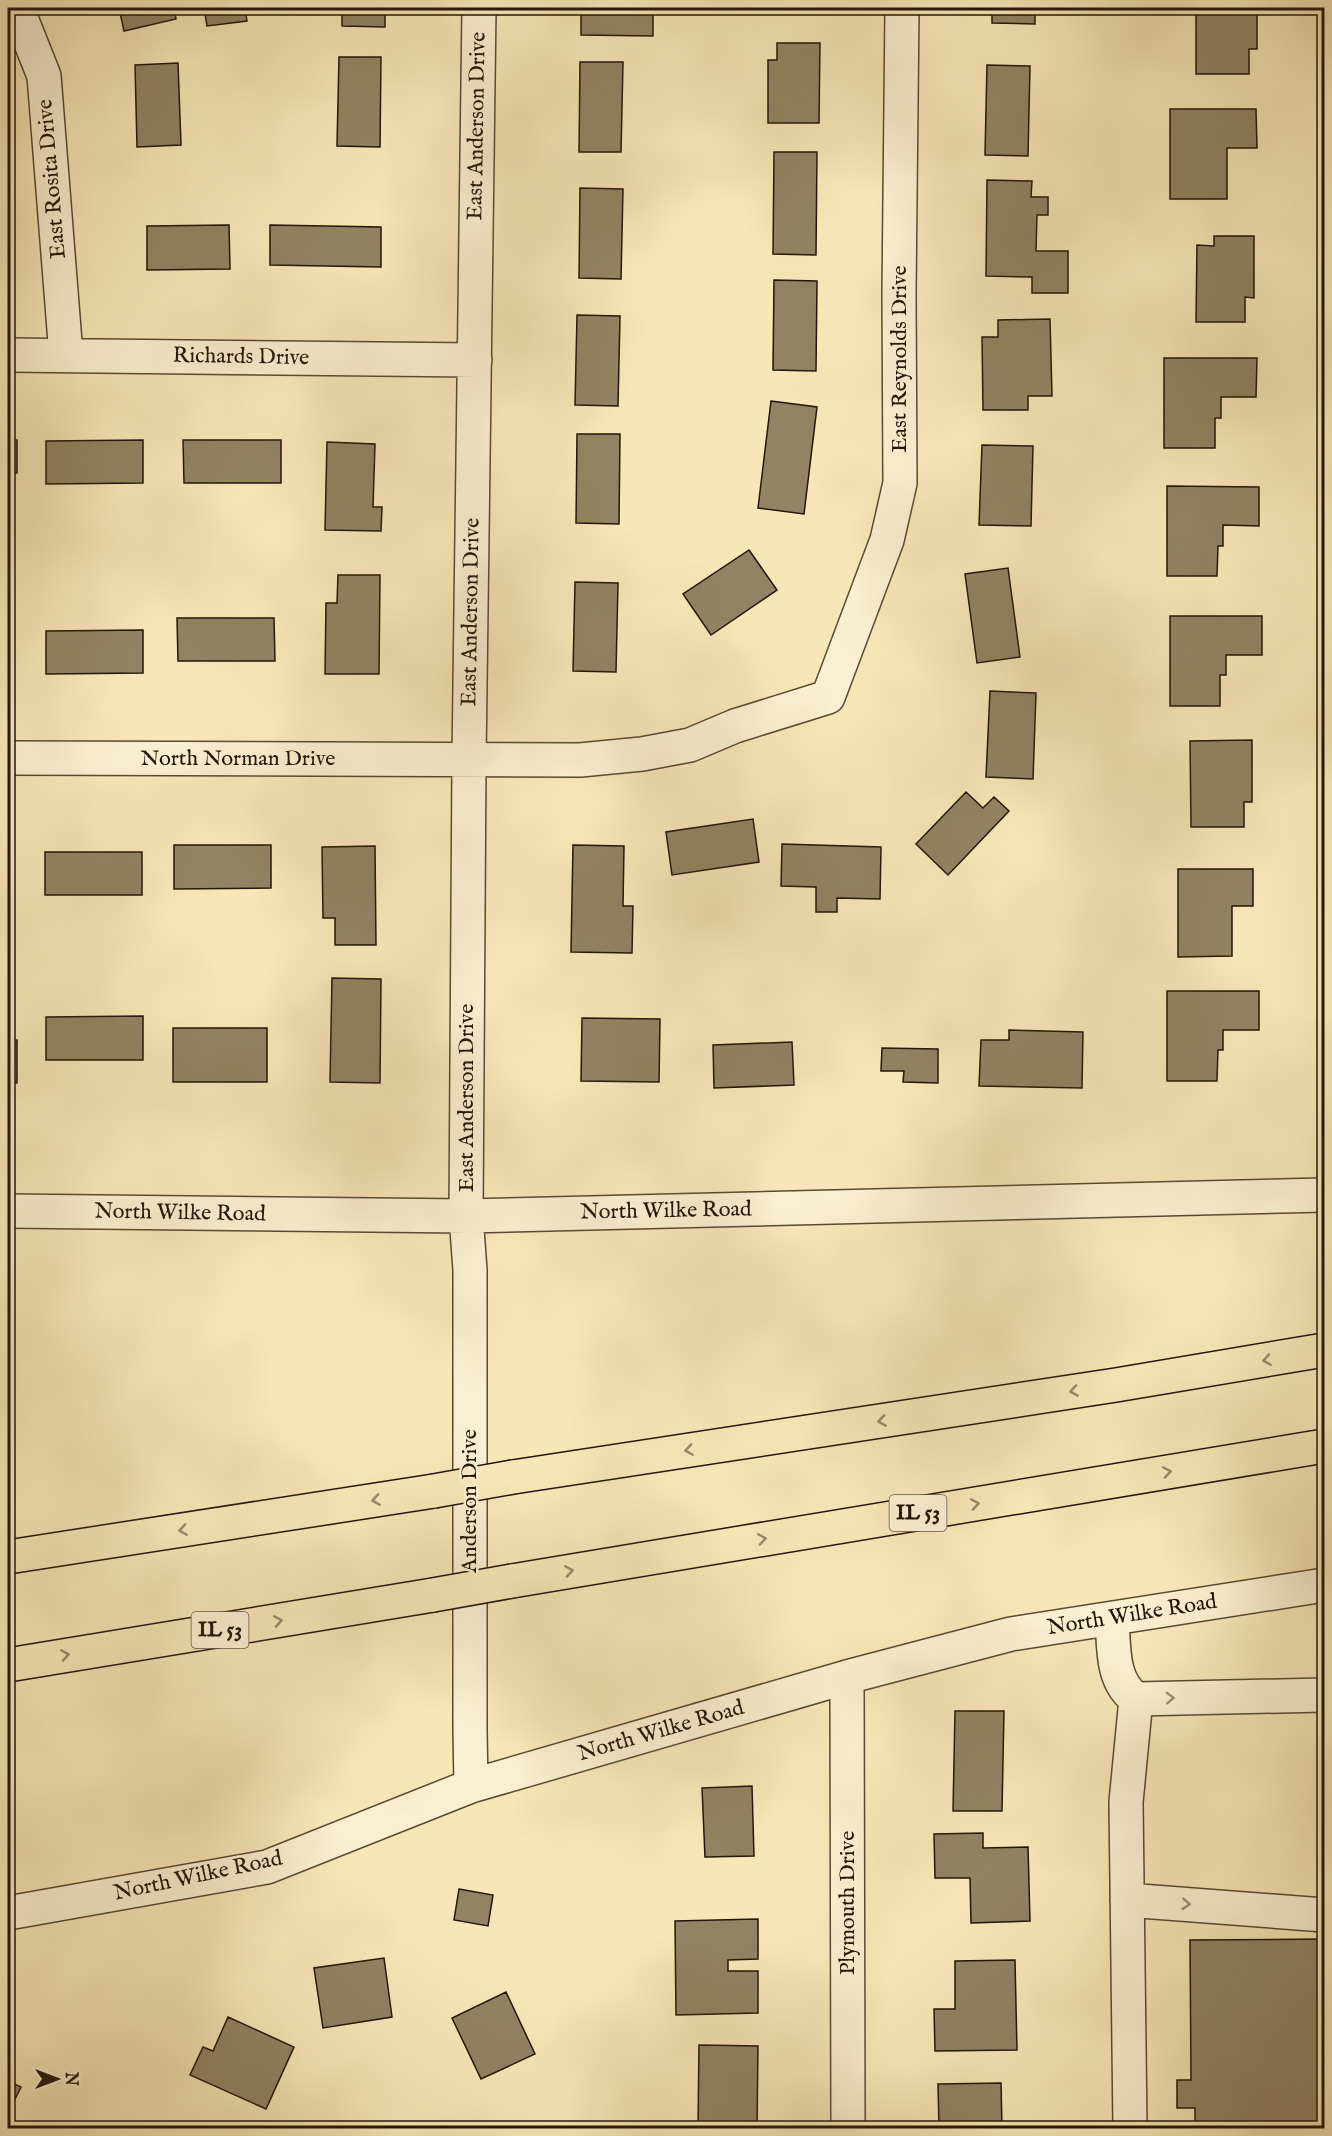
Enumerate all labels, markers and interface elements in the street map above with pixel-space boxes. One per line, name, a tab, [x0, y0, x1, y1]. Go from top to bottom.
street label: East Anderson Drive	[461, 31, 493, 221]
street label: East Rosita Drive	[31, 98, 73, 260]
street label: East Reynolds Drive	[886, 265, 914, 453]
street label: Richards Drive	[172, 342, 310, 372]
street label: East Anderson Drive	[455, 517, 487, 707]
street label: North Norman Drive	[141, 745, 335, 773]
street label: East Anderson Drive	[453, 1004, 481, 1192]
street label: North Wilke Road	[580, 1196, 752, 1226]
street label: North Wilke Road	[94, 1198, 266, 1228]
one-way arrow	[1262, 1353, 1272, 1366]
one-way arrow	[1070, 1385, 1079, 1397]
one-way arrow	[877, 1414, 886, 1426]
street label: Anderson Drive	[456, 1429, 484, 1574]
one-way arrow	[684, 1444, 693, 1456]
one-way arrow	[1162, 1466, 1172, 1479]
one-way arrow	[371, 1493, 380, 1505]
road number: IL 53	[890, 1495, 946, 1531]
one-way arrow	[969, 1498, 979, 1511]
one-way arrow	[178, 1523, 188, 1535]
one-way arrow	[757, 1534, 766, 1546]
one-way arrow	[565, 1566, 574, 1578]
street label: North Wilke Road	[1045, 1588, 1219, 1642]
road number: IL 53	[192, 1612, 248, 1648]
one-way arrow	[274, 1615, 283, 1627]
one-way arrow	[61, 1650, 70, 1662]
one-way arrow	[1165, 1691, 1174, 1704]
street label: North Wilke Road	[575, 1694, 748, 1768]
street label: Plymouth Drive	[834, 1831, 862, 1975]
street label: North Wilke Road	[111, 1844, 285, 1908]
one-way arrow	[1181, 1898, 1190, 1911]
north arrow	[27, 2049, 87, 2109]
text: N	[60, 2071, 80, 2086]

